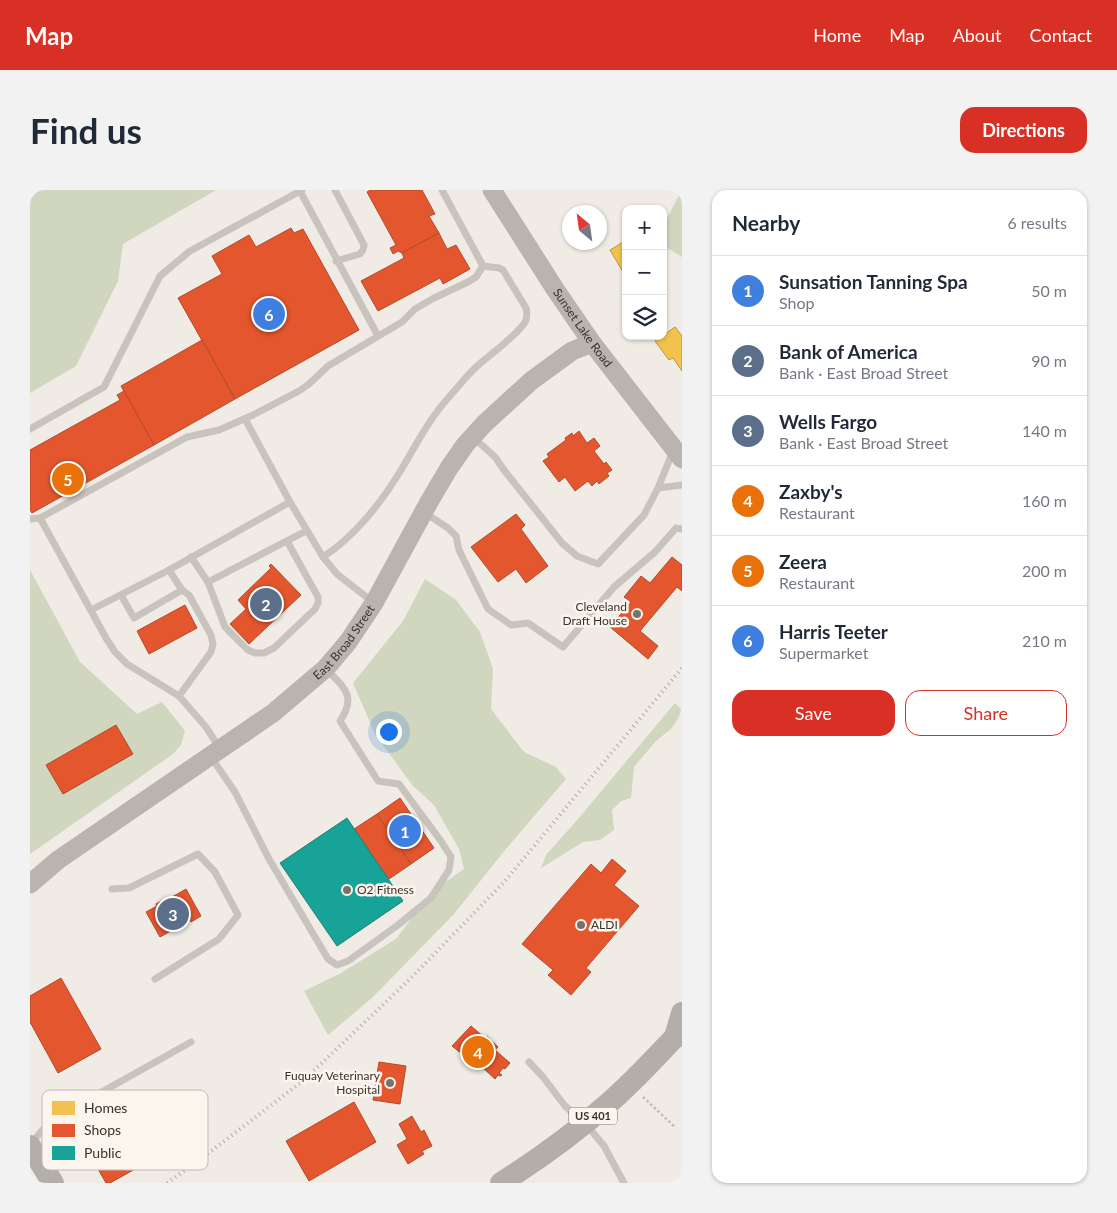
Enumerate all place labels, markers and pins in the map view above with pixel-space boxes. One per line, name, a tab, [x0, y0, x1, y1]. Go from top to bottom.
pin: 6	[253, 295, 285, 333]
pin: 5	[52, 460, 84, 498]
pin: 2	[250, 585, 282, 623]
place label: Cleveland Draft House	[563, 599, 627, 628]
marker: Cleveland Draft House	[631, 608, 643, 620]
pin: 1	[389, 812, 421, 850]
place label: O2 Fitness	[357, 882, 414, 897]
marker: O2 Fitness	[341, 884, 353, 896]
pin: 3	[157, 895, 189, 933]
place label: ALDI	[591, 917, 618, 932]
marker: ALDI	[575, 919, 587, 931]
pin: 4	[462, 1033, 494, 1071]
place label: Fuquay Veterinary Hospital	[285, 1068, 381, 1097]
marker: Fuquay Veterinary Hospital	[384, 1077, 396, 1089]

